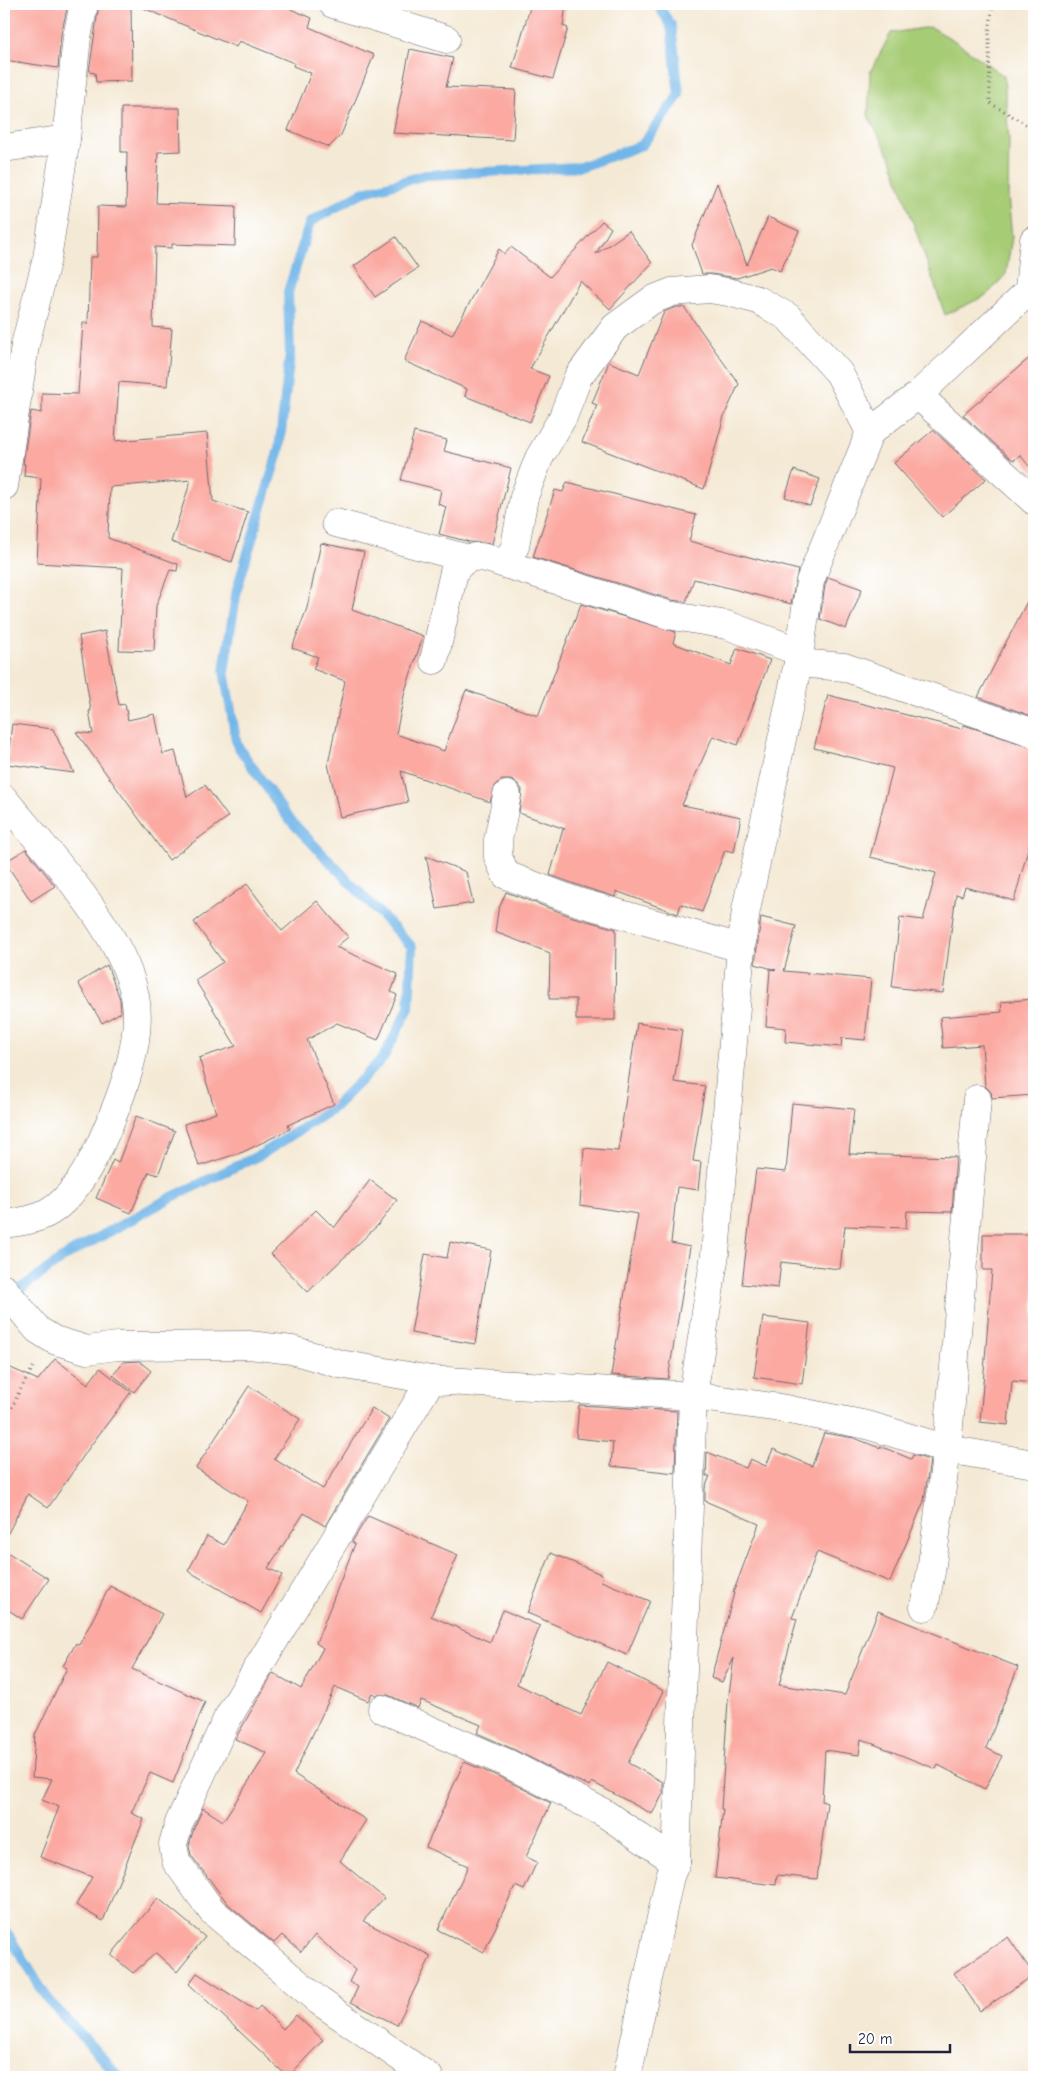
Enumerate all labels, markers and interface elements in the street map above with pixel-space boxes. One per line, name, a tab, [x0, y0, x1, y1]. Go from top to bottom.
scale bar	[850, 2021, 950, 2053]
text: 20 m	[858, 2030, 892, 2048]

